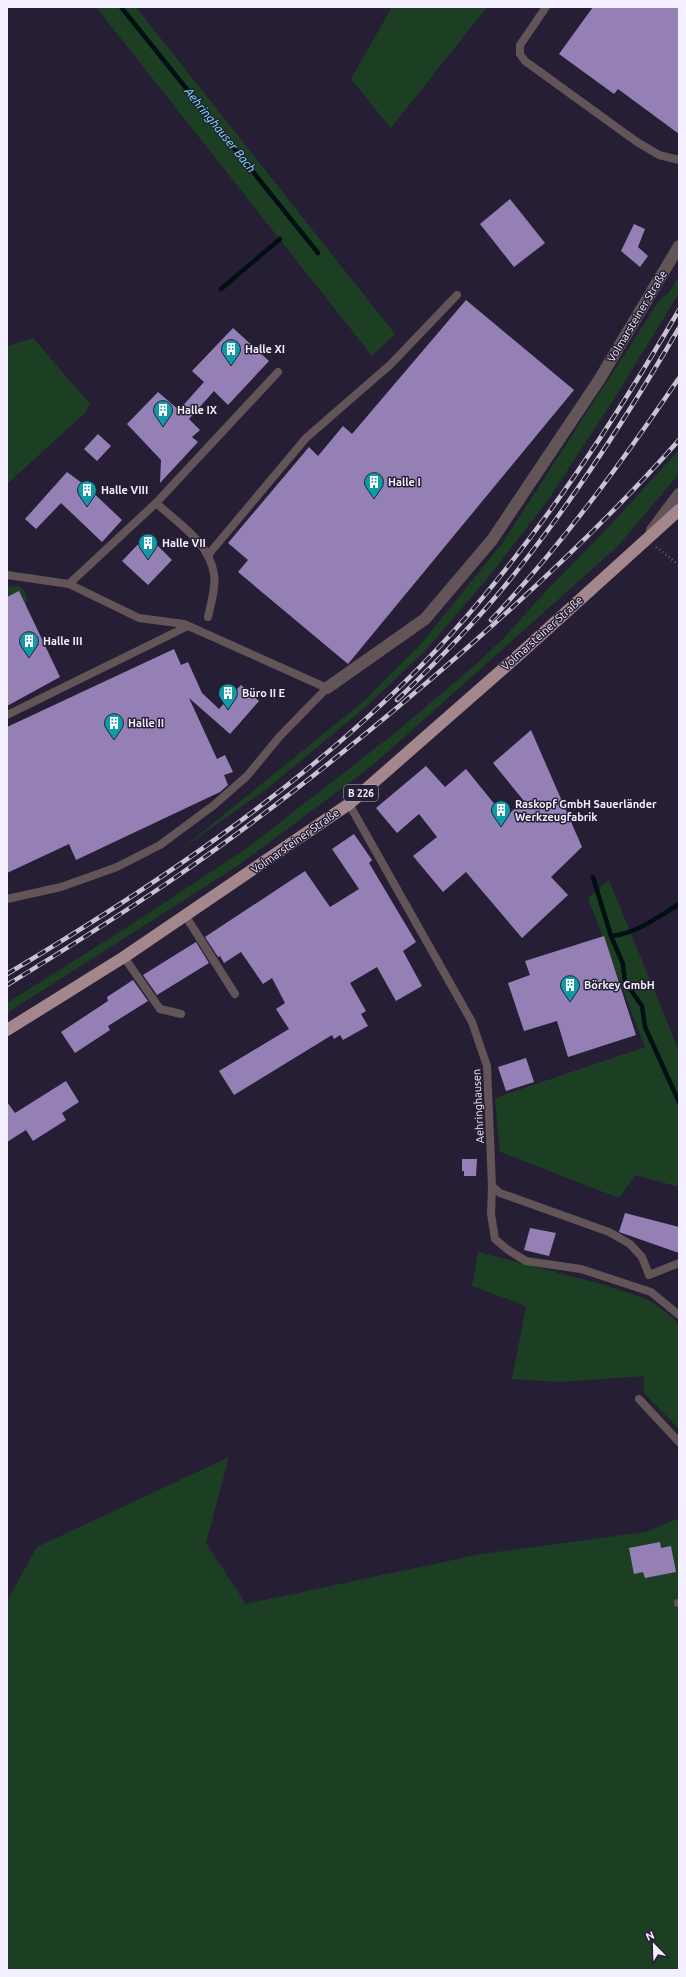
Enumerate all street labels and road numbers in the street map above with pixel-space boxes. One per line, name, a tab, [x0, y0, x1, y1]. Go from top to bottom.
street label: Volmarsteiner Straße	[605, 268, 669, 364]
street label: Volmarsteiner Straße	[499, 594, 585, 672]
road number: B 226	[344, 785, 378, 801]
street label: Volmarsteiner Straße	[249, 806, 341, 876]
street label: Aehringhausen	[470, 1069, 486, 1143]

